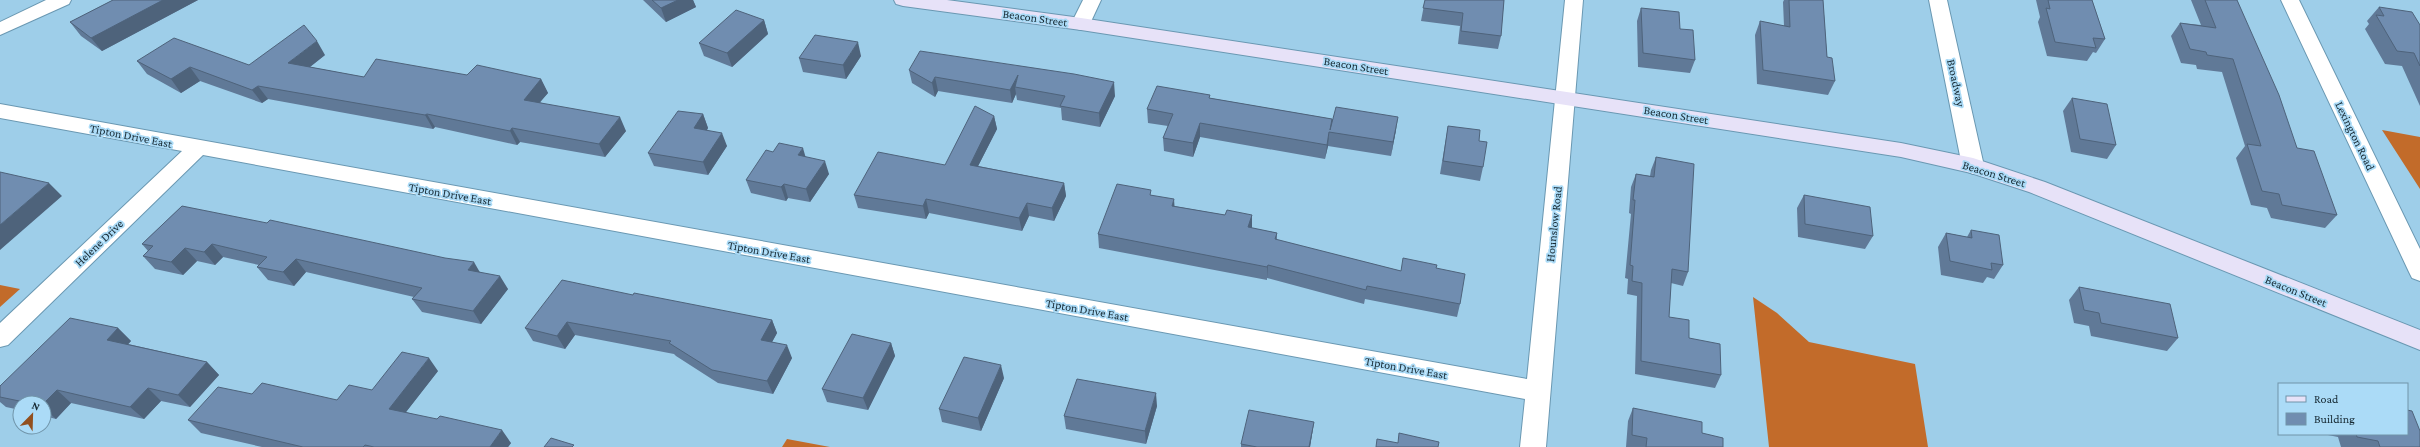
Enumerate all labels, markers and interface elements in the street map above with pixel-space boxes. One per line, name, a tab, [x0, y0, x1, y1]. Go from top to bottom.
street label: Beacon Street	[1002, 7, 1069, 30]
street label: Beacon Street	[1323, 54, 1390, 78]
street label: Broadway	[1944, 58, 1968, 108]
street label: Lexington Road	[2332, 99, 2378, 173]
street label: Beacon Street	[1643, 103, 1710, 127]
street label: Tipton Drive East	[89, 121, 174, 151]
street label: Beacon Street	[1961, 158, 2028, 191]
street label: Tipton Drive East	[408, 180, 493, 208]
street label: Hounslow Road	[1543, 185, 1565, 262]
street label: Helene Drive	[72, 217, 126, 269]
street label: Tipton Drive East	[727, 238, 812, 266]
street label: Beacon Street	[2263, 272, 2330, 310]
street label: Tipton Drive East	[1045, 296, 1130, 324]
street label: Tipton Drive East	[1364, 354, 1449, 382]
legend	[2278, 383, 2408, 435]
text: Road	[2314, 392, 2339, 406]
north arrow	[12, 395, 52, 435]
text: N	[30, 399, 42, 413]
text: Building	[2314, 412, 2355, 426]

